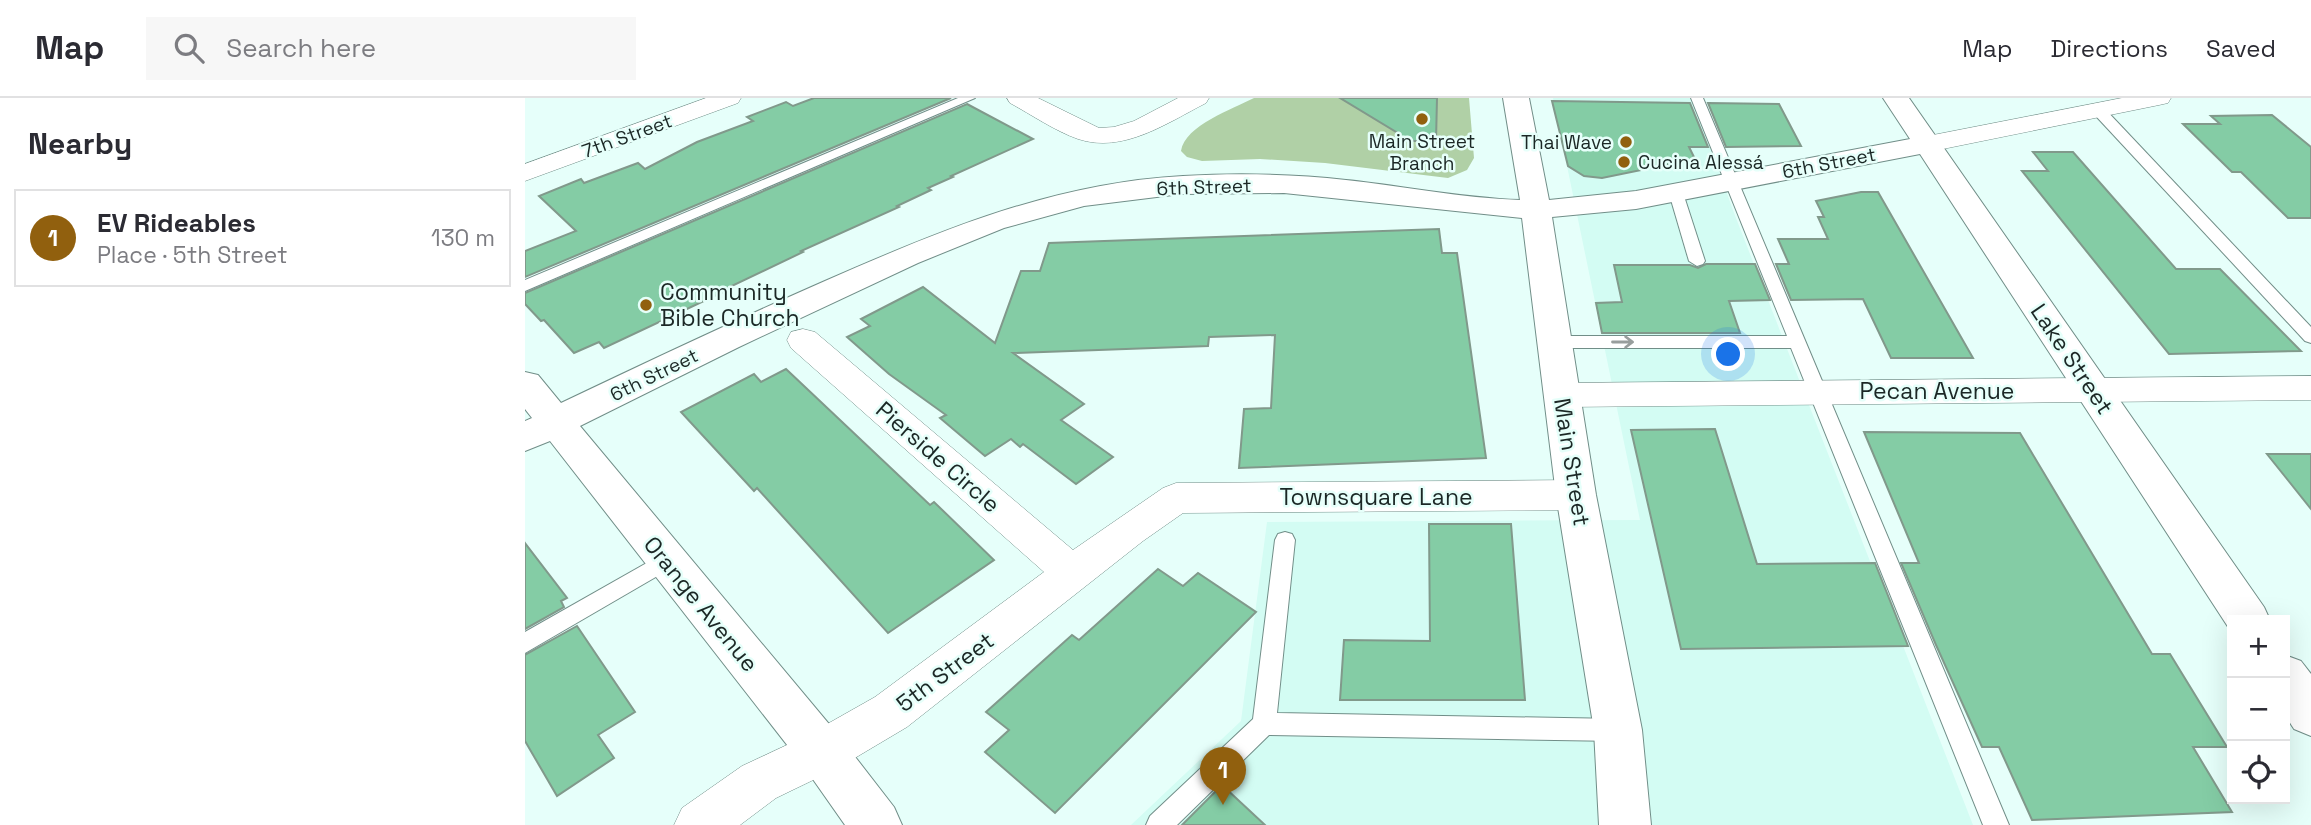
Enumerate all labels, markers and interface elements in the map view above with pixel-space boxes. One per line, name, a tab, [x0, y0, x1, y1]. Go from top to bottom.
search box	[146, 17, 636, 80]
text: Map	[35, 27, 104, 69]
icon: search	[170, 29, 208, 67]
text: Search here	[226, 31, 376, 65]
text: Map	[1962, 33, 2012, 64]
text: Directions	[2050, 33, 2168, 64]
text: Saved	[2206, 33, 2276, 64]
street label: 7th Street	[579, 108, 675, 164]
marker: Main Street Branch	[1414, 111, 1430, 127]
text: Nearby	[28, 124, 132, 163]
place label: Main Street Branch	[1369, 129, 1475, 176]
place label: Thai Wave	[1521, 130, 1612, 155]
marker: Thai Wave	[1618, 134, 1634, 150]
street label: 6th Street	[1780, 142, 1878, 184]
place label: Cucina Alessá	[1638, 150, 1764, 175]
marker: Cucina Alessá	[1616, 154, 1632, 170]
street label: 6th Street	[1156, 173, 1252, 201]
text: EV Rideables	[97, 206, 256, 240]
text: 1	[48, 223, 58, 253]
text: 130 m	[431, 223, 495, 253]
text: Place · 5th Street	[97, 240, 288, 270]
place label: Community Bible Church	[660, 277, 800, 333]
marker: Community Bible Church	[638, 297, 654, 313]
street label: Lake Street	[2024, 298, 2120, 420]
one-way arrow	[1611, 335, 1634, 349]
your location	[1711, 337, 1745, 371]
street label: 6th Street	[606, 343, 702, 407]
street label: Pecan Avenue	[1860, 376, 2014, 406]
street label: Pierside Circle	[870, 395, 1006, 519]
street label: Main Street	[1547, 396, 1597, 528]
street label: Townsquare Lane	[1279, 482, 1473, 512]
street label: Orange Avenue	[637, 530, 765, 678]
map controls	[2227, 615, 2290, 804]
button: +	[2227, 615, 2290, 678]
street label: 5th Street	[890, 626, 1000, 718]
button: −	[2227, 678, 2290, 741]
button: locate	[2227, 741, 2290, 804]
pin: 1	[1200, 747, 1246, 805]

